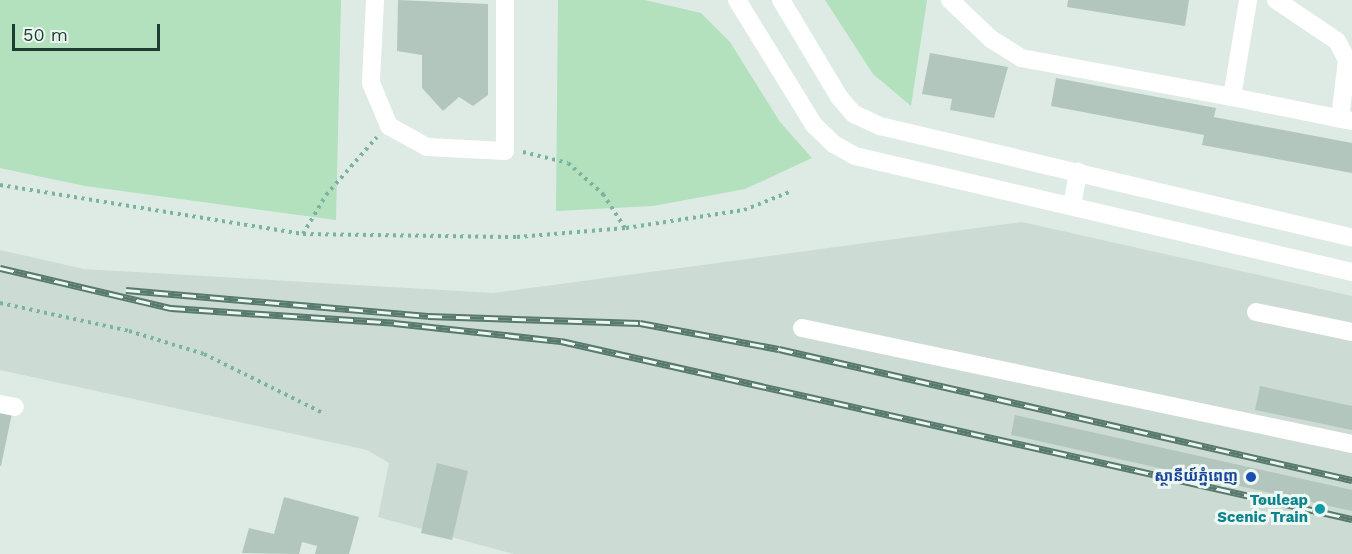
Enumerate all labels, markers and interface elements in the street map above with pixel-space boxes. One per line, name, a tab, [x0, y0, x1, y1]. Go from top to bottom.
scale bar	[15, 12, 164, 50]
text: 50 m	[23, 24, 68, 45]
place label: ស្ថានីយ៍ភ្នំពេញ	[1154, 468, 1238, 486]
marker: ស្ថានីយ៍ភ្នំពេញ	[1242, 468, 1260, 486]
place label: Touleap Scenic Train	[1217, 491, 1308, 526]
marker: Touleap Scenic Train	[1313, 502, 1327, 516]

